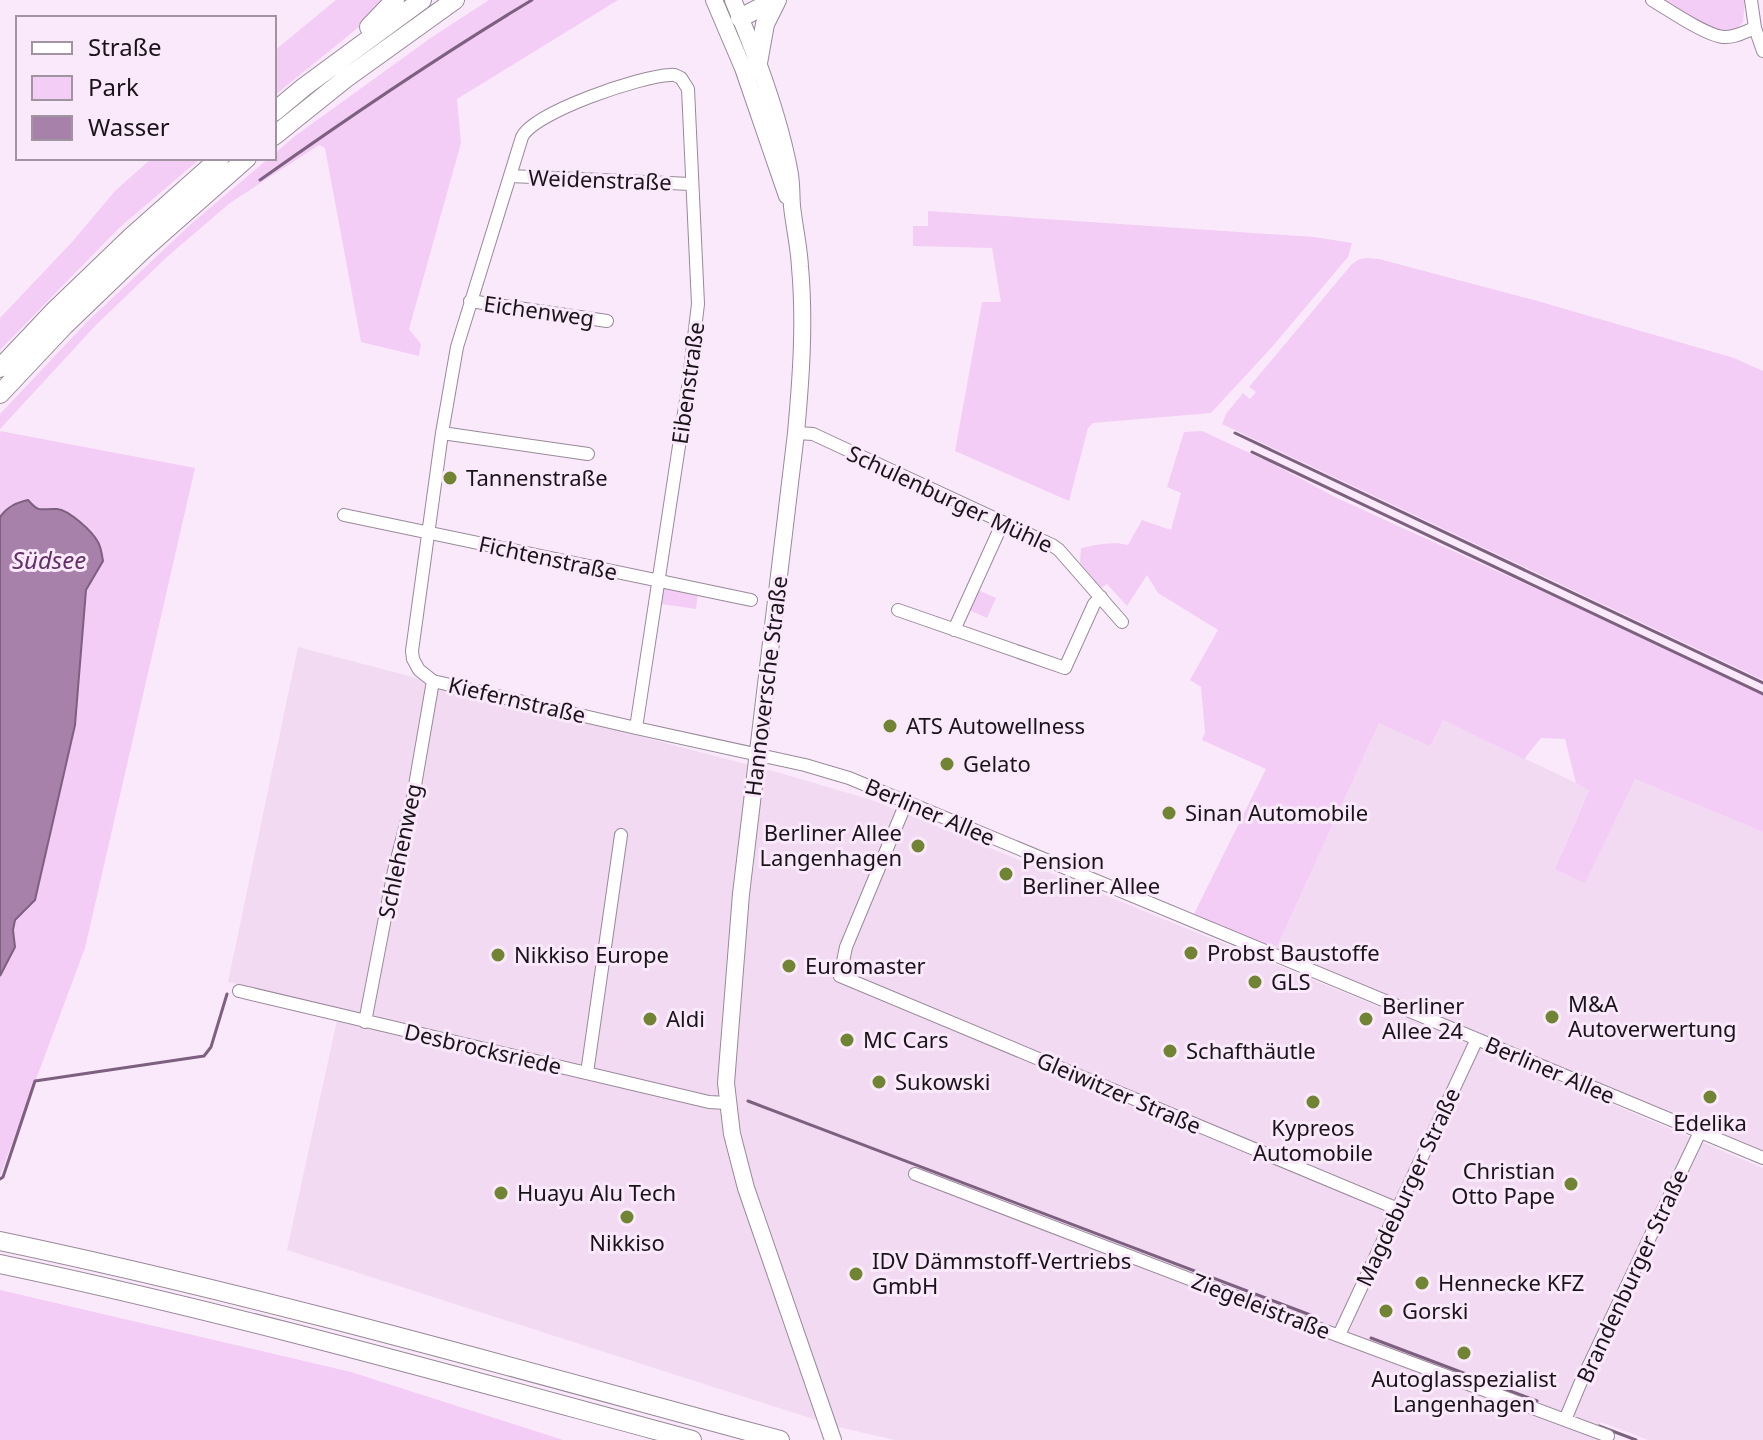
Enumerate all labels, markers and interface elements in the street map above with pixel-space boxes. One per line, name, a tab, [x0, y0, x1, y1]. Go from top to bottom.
legend	[16, 16, 276, 160]
text: Straße	[88, 30, 161, 63]
text: Park	[88, 70, 139, 103]
text: Wasser	[88, 110, 170, 143]
street label: Weidenstraße	[528, 162, 672, 196]
street label: Eichenweg	[482, 287, 596, 333]
street label: Eibenstraße	[664, 320, 710, 446]
street label: Schulenburger Mühle	[843, 437, 1058, 559]
place label: Tannenstraße	[466, 462, 608, 492]
marker: Tannenstraße	[441, 469, 459, 487]
street label: Fichtenstraße	[476, 528, 620, 586]
water label: Südsee	[12, 543, 86, 576]
street label: Hannoversche Straße	[737, 574, 793, 798]
street label: Kiefernstraße	[446, 669, 589, 729]
place label: ATS Autowellness	[906, 710, 1085, 740]
marker: ATS Autowellness	[881, 717, 899, 735]
place label: Gelato	[963, 748, 1031, 778]
marker: Gelato	[938, 755, 956, 773]
street label: Berliner Allee	[861, 770, 1000, 852]
street label: Schlehenweg	[370, 781, 428, 921]
place label: Sinan Automobile	[1185, 797, 1368, 827]
marker: Sinan Automobile	[1160, 804, 1178, 822]
place label: Berliner Allee Langenhagen	[760, 817, 902, 872]
marker: Berliner Allee Langenhagen	[909, 837, 927, 855]
place label: Pension Berliner Allee	[1022, 845, 1160, 900]
marker: Pension Berliner Allee	[997, 865, 1015, 883]
place label: Probst Baustoffe	[1207, 937, 1380, 967]
place label: Nikkiso Europe	[514, 939, 669, 969]
marker: Probst Baustoffe	[1182, 944, 1200, 962]
marker: Nikkiso Europe	[489, 946, 507, 964]
place label: Euromaster	[805, 950, 926, 980]
marker: Euromaster	[780, 957, 798, 975]
place label: GLS	[1271, 966, 1311, 996]
marker: GLS	[1246, 973, 1264, 991]
place label: M&A Autoverwertung	[1568, 988, 1737, 1043]
place label: Berliner Allee 24	[1382, 990, 1464, 1045]
place label: Aldi	[666, 1003, 705, 1033]
marker: M&A Autoverwertung	[1543, 1008, 1561, 1026]
marker: Aldi	[641, 1010, 659, 1028]
marker: Berliner Allee 24	[1357, 1010, 1375, 1028]
street label: Desbrocksriede	[402, 1015, 565, 1081]
place label: MC Cars	[863, 1024, 948, 1054]
street label: Berliner Allee	[1481, 1028, 1620, 1110]
marker: MC Cars	[838, 1031, 856, 1049]
place label: Schafthäutle	[1186, 1035, 1316, 1065]
marker: Schafthäutle	[1161, 1042, 1179, 1060]
street label: Gleiwitzer Straße	[1033, 1044, 1206, 1140]
place label: Sukowski	[895, 1066, 991, 1096]
marker: Sukowski	[870, 1073, 888, 1091]
street label: Magdeburger Straße	[1348, 1082, 1466, 1291]
marker: Edelika	[1701, 1088, 1719, 1106]
marker: Kypreos Automobile	[1304, 1093, 1322, 1111]
place label: Edelika	[1673, 1107, 1747, 1137]
place label: Kypreos Automobile	[1253, 1112, 1373, 1167]
place label: Christian Otto Pape	[1451, 1155, 1555, 1210]
street label: Brandenburger Straße	[1568, 1164, 1694, 1387]
marker: Christian Otto Pape	[1562, 1175, 1580, 1193]
place label: Huayu Alu Tech	[517, 1177, 676, 1207]
marker: Huayu Alu Tech	[492, 1184, 510, 1202]
marker: Nikkiso	[618, 1208, 636, 1226]
place label: Nikkiso	[589, 1227, 665, 1257]
place label: IDV Dämmstoff-Vertriebs GmbH	[872, 1245, 1131, 1300]
marker: IDV Dämmstoff-Vertriebs GmbH	[847, 1265, 865, 1283]
street label: Ziegeleistraße	[1188, 1265, 1335, 1345]
place label: Hennecke KFZ	[1438, 1267, 1584, 1297]
marker: Hennecke KFZ	[1413, 1274, 1431, 1292]
place label: Gorski	[1402, 1295, 1468, 1325]
marker: Gorski	[1377, 1302, 1395, 1320]
marker: Autoglasspezialist Langenhagen	[1455, 1344, 1473, 1362]
place label: Autoglasspezialist Langenhagen	[1371, 1363, 1557, 1418]

